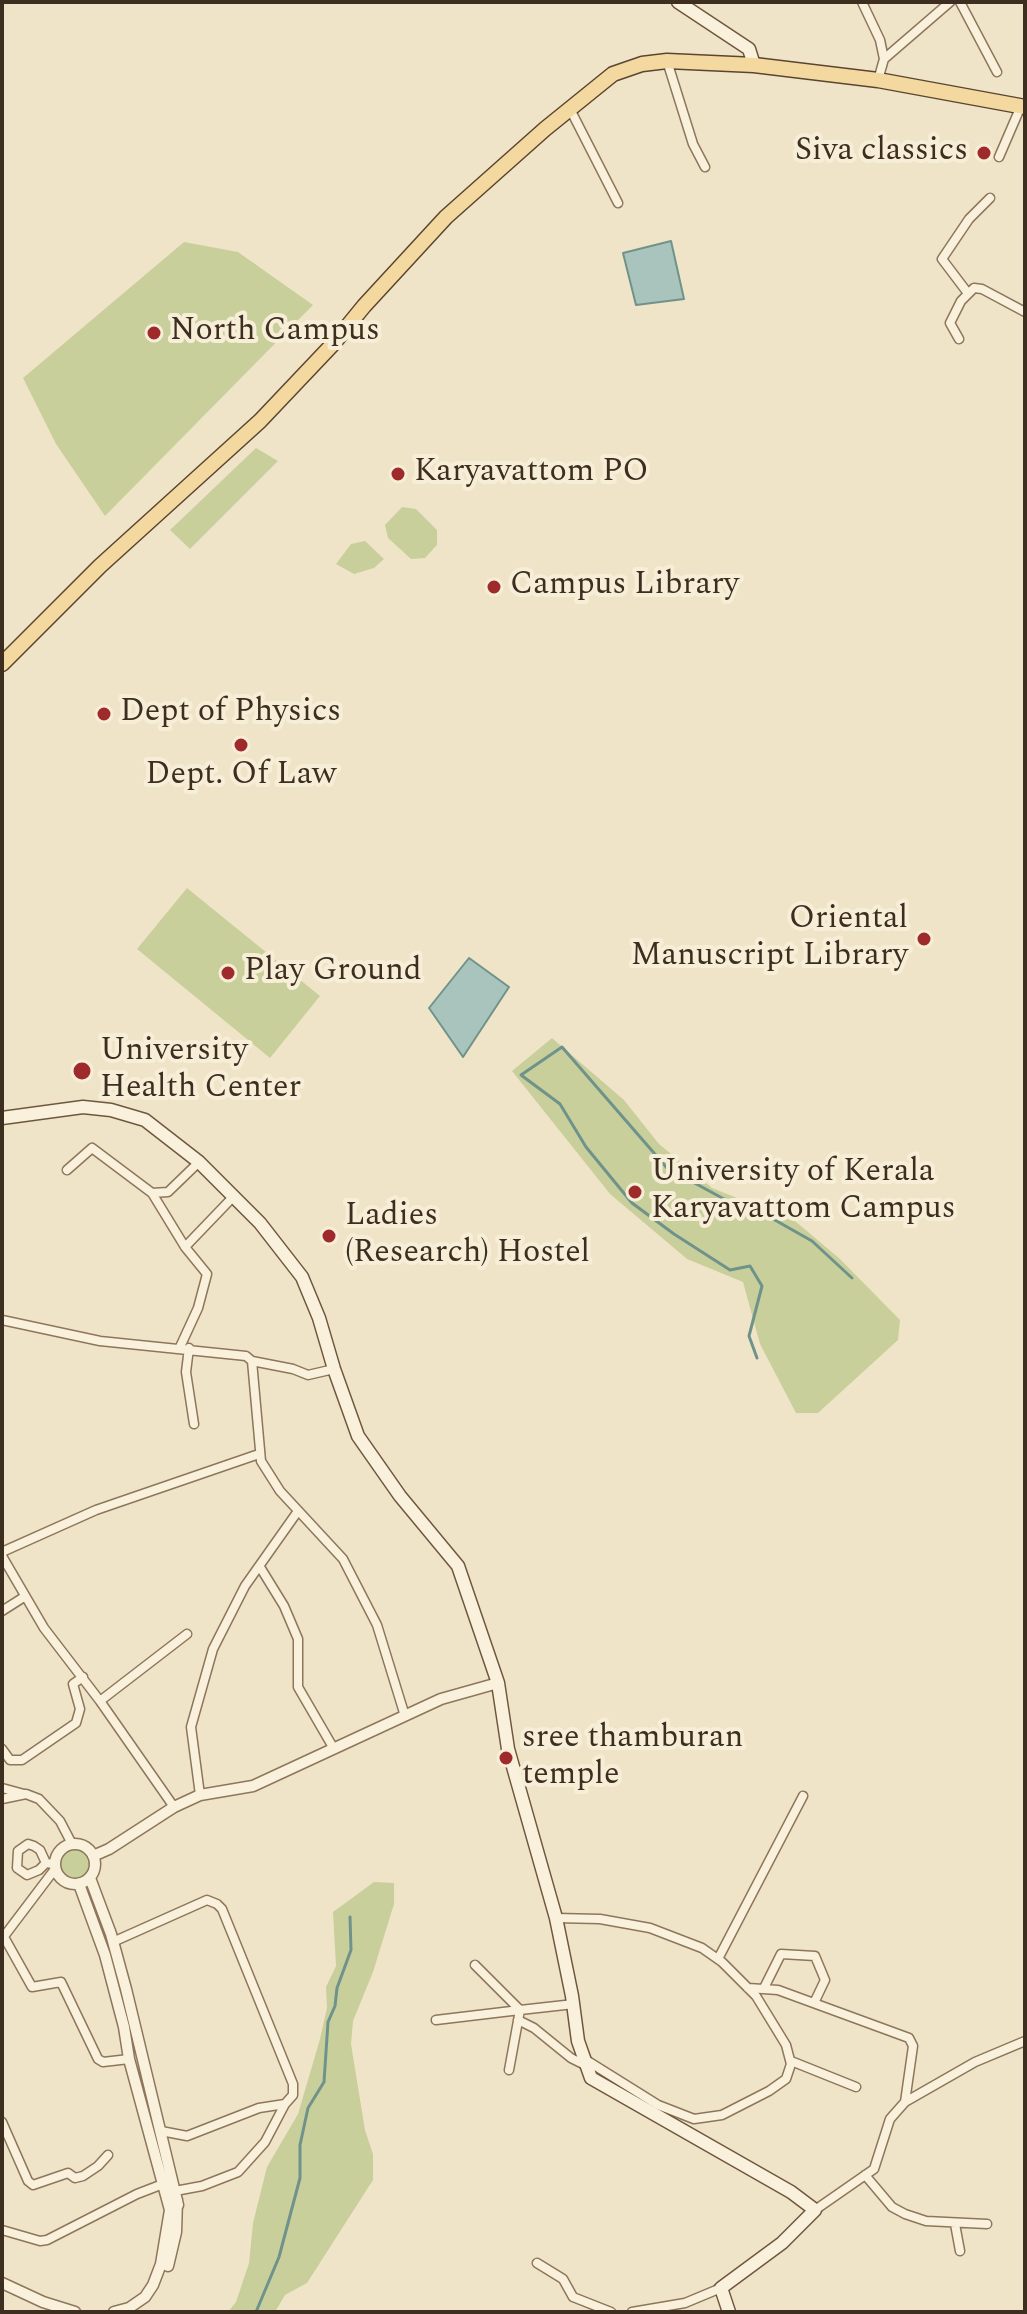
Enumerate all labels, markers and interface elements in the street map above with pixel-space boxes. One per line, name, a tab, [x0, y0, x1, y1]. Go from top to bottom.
place label: Siva classics	[795, 134, 968, 172]
marker: Siva classics	[975, 144, 993, 162]
place label: North Campus	[170, 314, 380, 352]
marker: North Campus	[145, 324, 163, 342]
place label: Karyavattom PO	[414, 455, 648, 493]
marker: Karyavattom PO	[389, 465, 407, 483]
place label: Campus Library	[510, 568, 739, 606]
marker: Campus Library	[485, 578, 503, 596]
place label: Dept of Physics	[120, 695, 341, 733]
marker: Dept of Physics	[95, 705, 113, 723]
marker: Dept. Of Law	[232, 736, 250, 754]
place label: Dept. Of Law	[146, 758, 336, 796]
place label: Oriental Manuscript Library	[631, 902, 908, 977]
marker: Oriental Manuscript Library	[915, 930, 933, 948]
place label: Play Ground	[244, 954, 422, 992]
marker: Play Ground	[219, 964, 237, 982]
place label: University Health Center	[100, 1034, 301, 1109]
marker: University Health Center	[71, 1060, 93, 1082]
place label: University of Kerala Karyavattom Campus	[651, 1155, 956, 1230]
marker: University of Kerala Karyavattom Campus	[626, 1183, 644, 1201]
place label: Ladies (Research) Hostel	[345, 1199, 590, 1274]
marker: Ladies (Research) Hostel	[320, 1227, 338, 1245]
place label: sree thamburan temple	[522, 1721, 743, 1796]
marker: sree thamburan temple	[497, 1749, 515, 1767]

